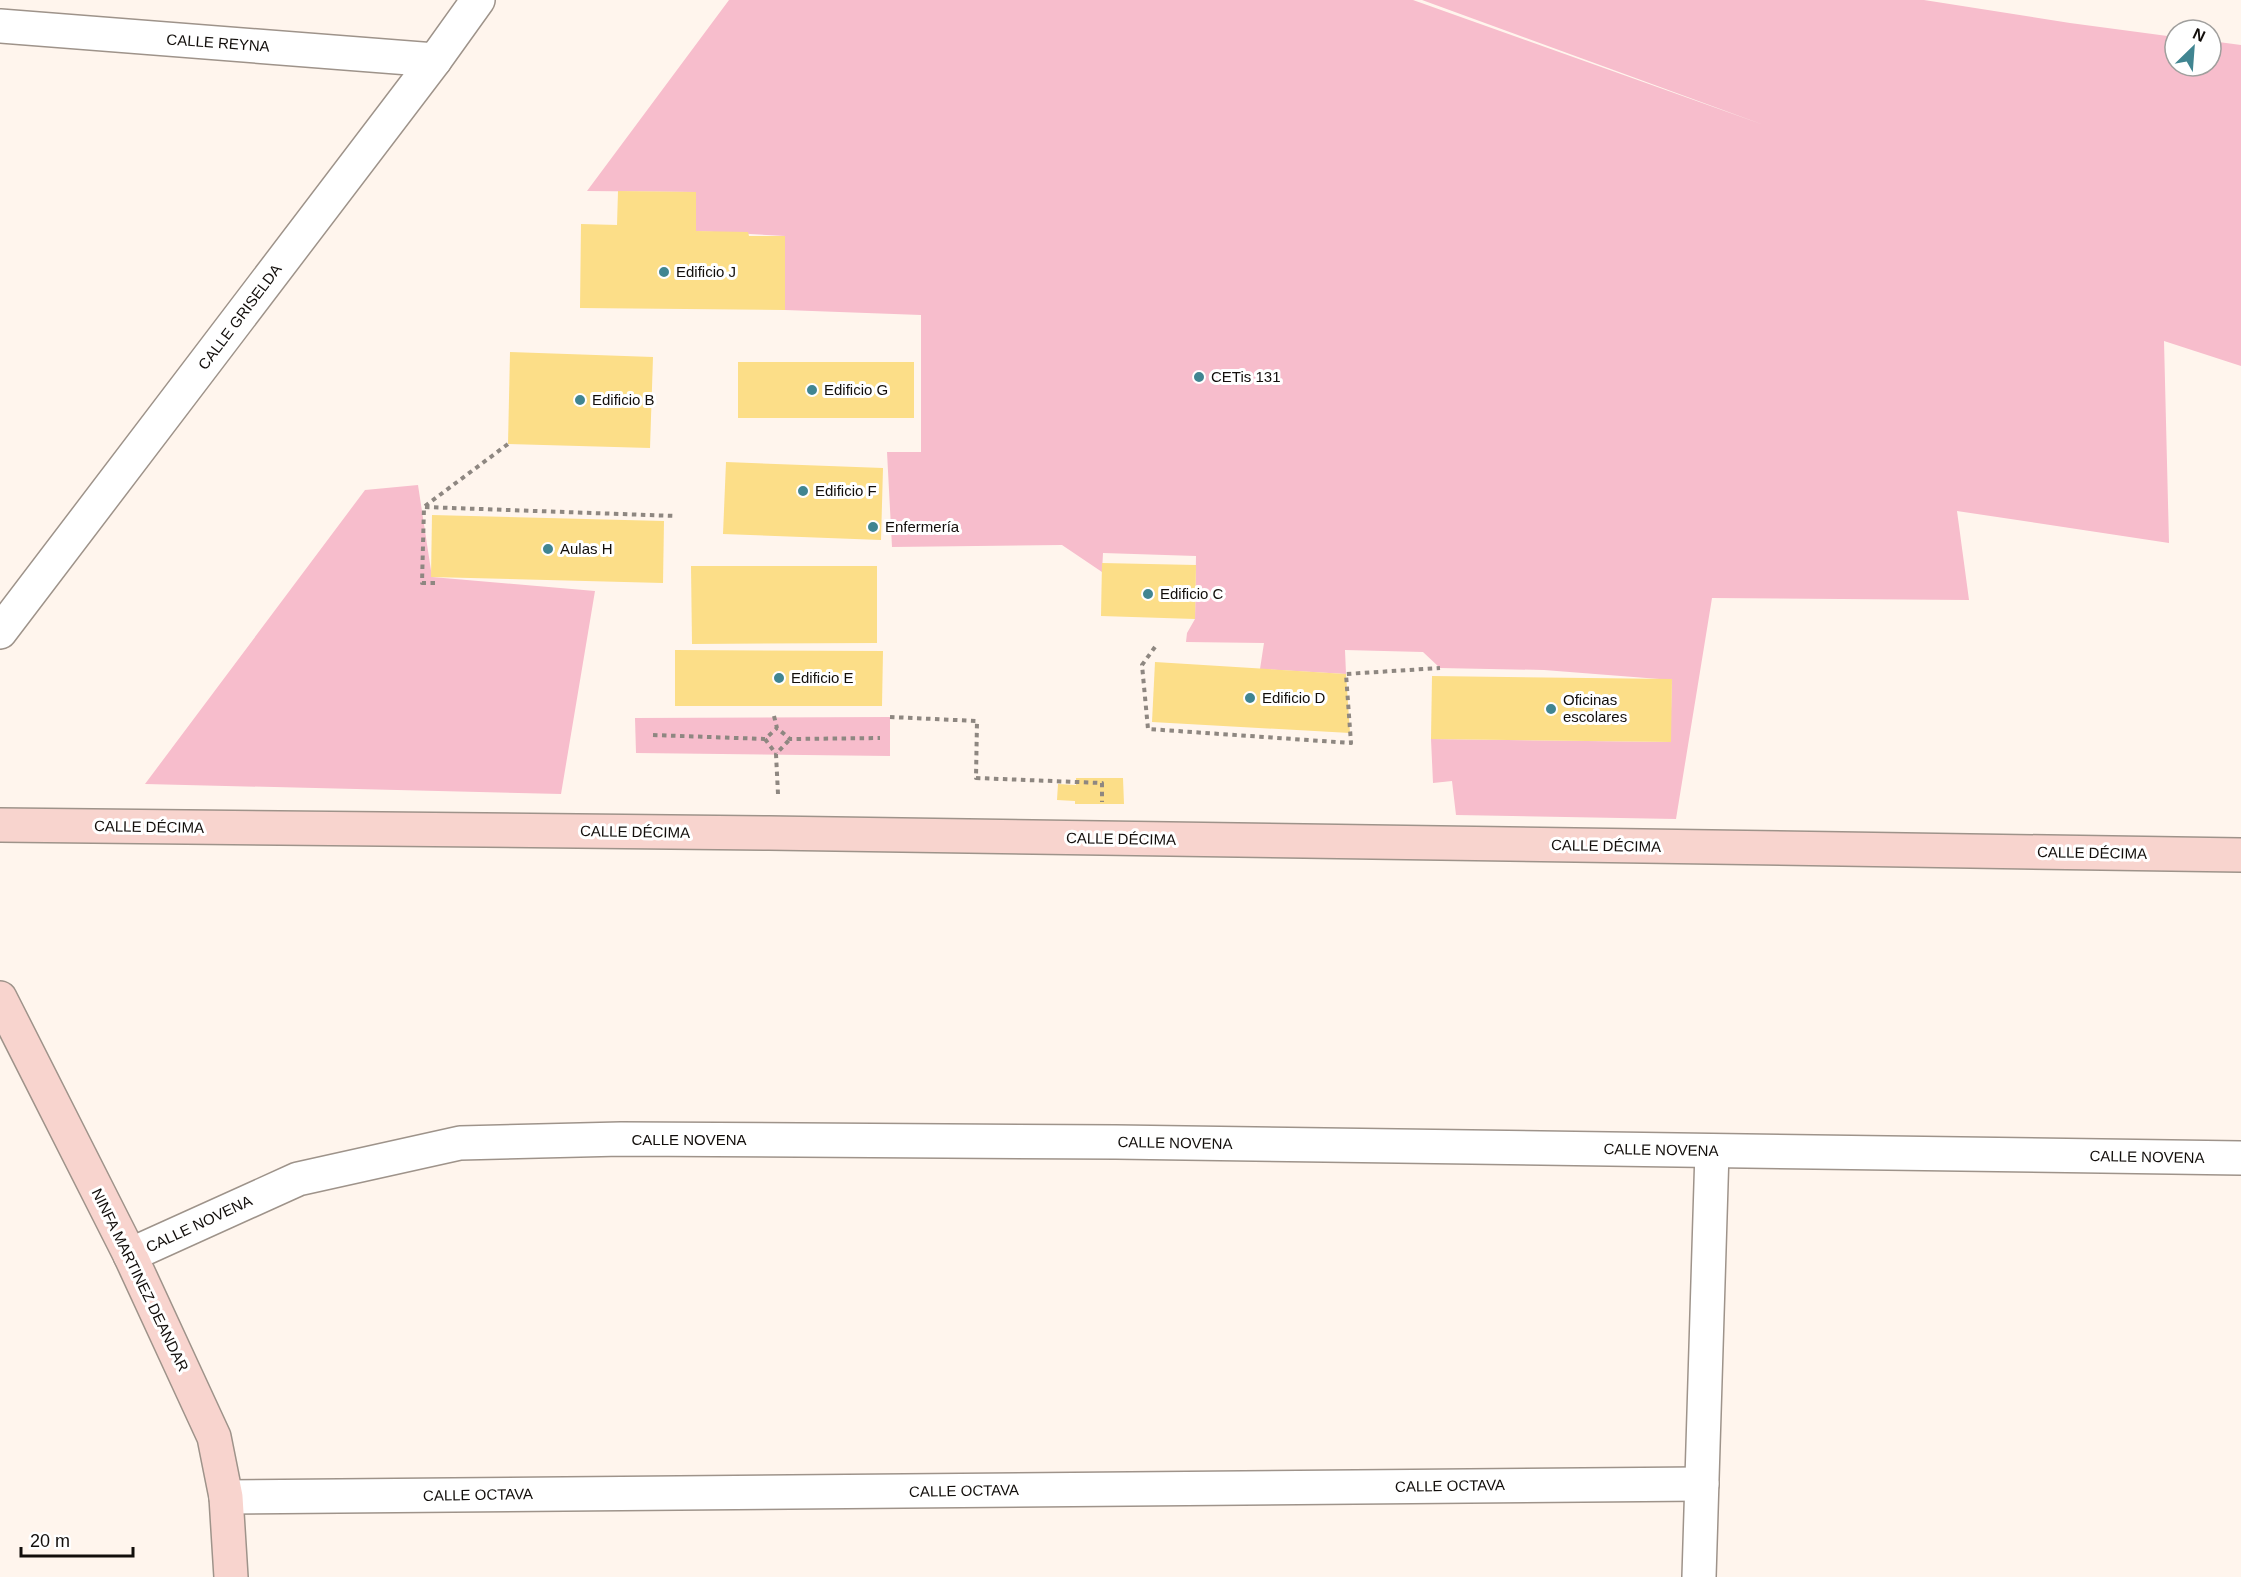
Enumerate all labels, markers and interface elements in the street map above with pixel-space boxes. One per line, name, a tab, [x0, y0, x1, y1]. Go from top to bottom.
north arrow	[2163, 18, 2223, 78]
text: N	[2190, 25, 2208, 45]
street label: CALLE REYNA	[166, 30, 270, 55]
street label: CALLE GRISELDA	[194, 261, 285, 373]
place label: Edificio J	[676, 263, 736, 280]
marker: Edificio J	[657, 265, 671, 279]
place label: CETis 131	[1211, 368, 1280, 385]
marker: CETis 131	[1192, 370, 1206, 384]
place label: Edificio G	[824, 381, 888, 398]
marker: Edificio G	[805, 383, 819, 397]
place label: Edificio B	[592, 391, 655, 408]
marker: Edificio B	[573, 393, 587, 407]
place label: Edificio F	[815, 482, 877, 499]
marker: Edificio F	[796, 484, 810, 498]
place label: Enfermería	[885, 518, 960, 535]
marker: Enfermería	[866, 520, 880, 534]
place label: Aulas H	[560, 540, 613, 557]
marker: Aulas H	[541, 542, 555, 556]
place label: Edificio C	[1160, 585, 1224, 602]
marker: Edificio C	[1141, 587, 1155, 601]
place label: Edificio E	[791, 669, 854, 686]
marker: Edificio E	[772, 671, 786, 685]
place label: Edificio D	[1262, 689, 1326, 706]
marker: Edificio D	[1243, 691, 1257, 705]
place label: Oficinas escolares	[1563, 691, 1627, 725]
marker: Oficinas escolares	[1544, 702, 1558, 716]
street label: CALLE DÉCIMA	[94, 817, 204, 836]
street label: CALLE DÉCIMA	[580, 822, 690, 841]
street label: CALLE DÉCIMA	[1066, 829, 1176, 848]
street label: CALLE DÉCIMA	[1551, 836, 1661, 855]
street label: CALLE DÉCIMA	[2037, 843, 2147, 862]
street label: CALLE NOVENA	[631, 1131, 747, 1148]
street label: CALLE NOVENA	[1117, 1133, 1233, 1152]
street label: CALLE NOVENA	[1603, 1140, 1719, 1159]
street label: CALLE NOVENA	[2089, 1147, 2205, 1166]
street label: NINFA MARTINEZ DEANDAR	[89, 1186, 192, 1374]
street label: CALLE NOVENA	[143, 1192, 255, 1256]
street label: CALLE OCTAVA	[1395, 1476, 1505, 1495]
street label: CALLE OCTAVA	[909, 1481, 1019, 1500]
street label: CALLE OCTAVA	[423, 1485, 533, 1504]
scale bar	[21, 1520, 134, 1558]
text: 20 m	[30, 1531, 70, 1551]

